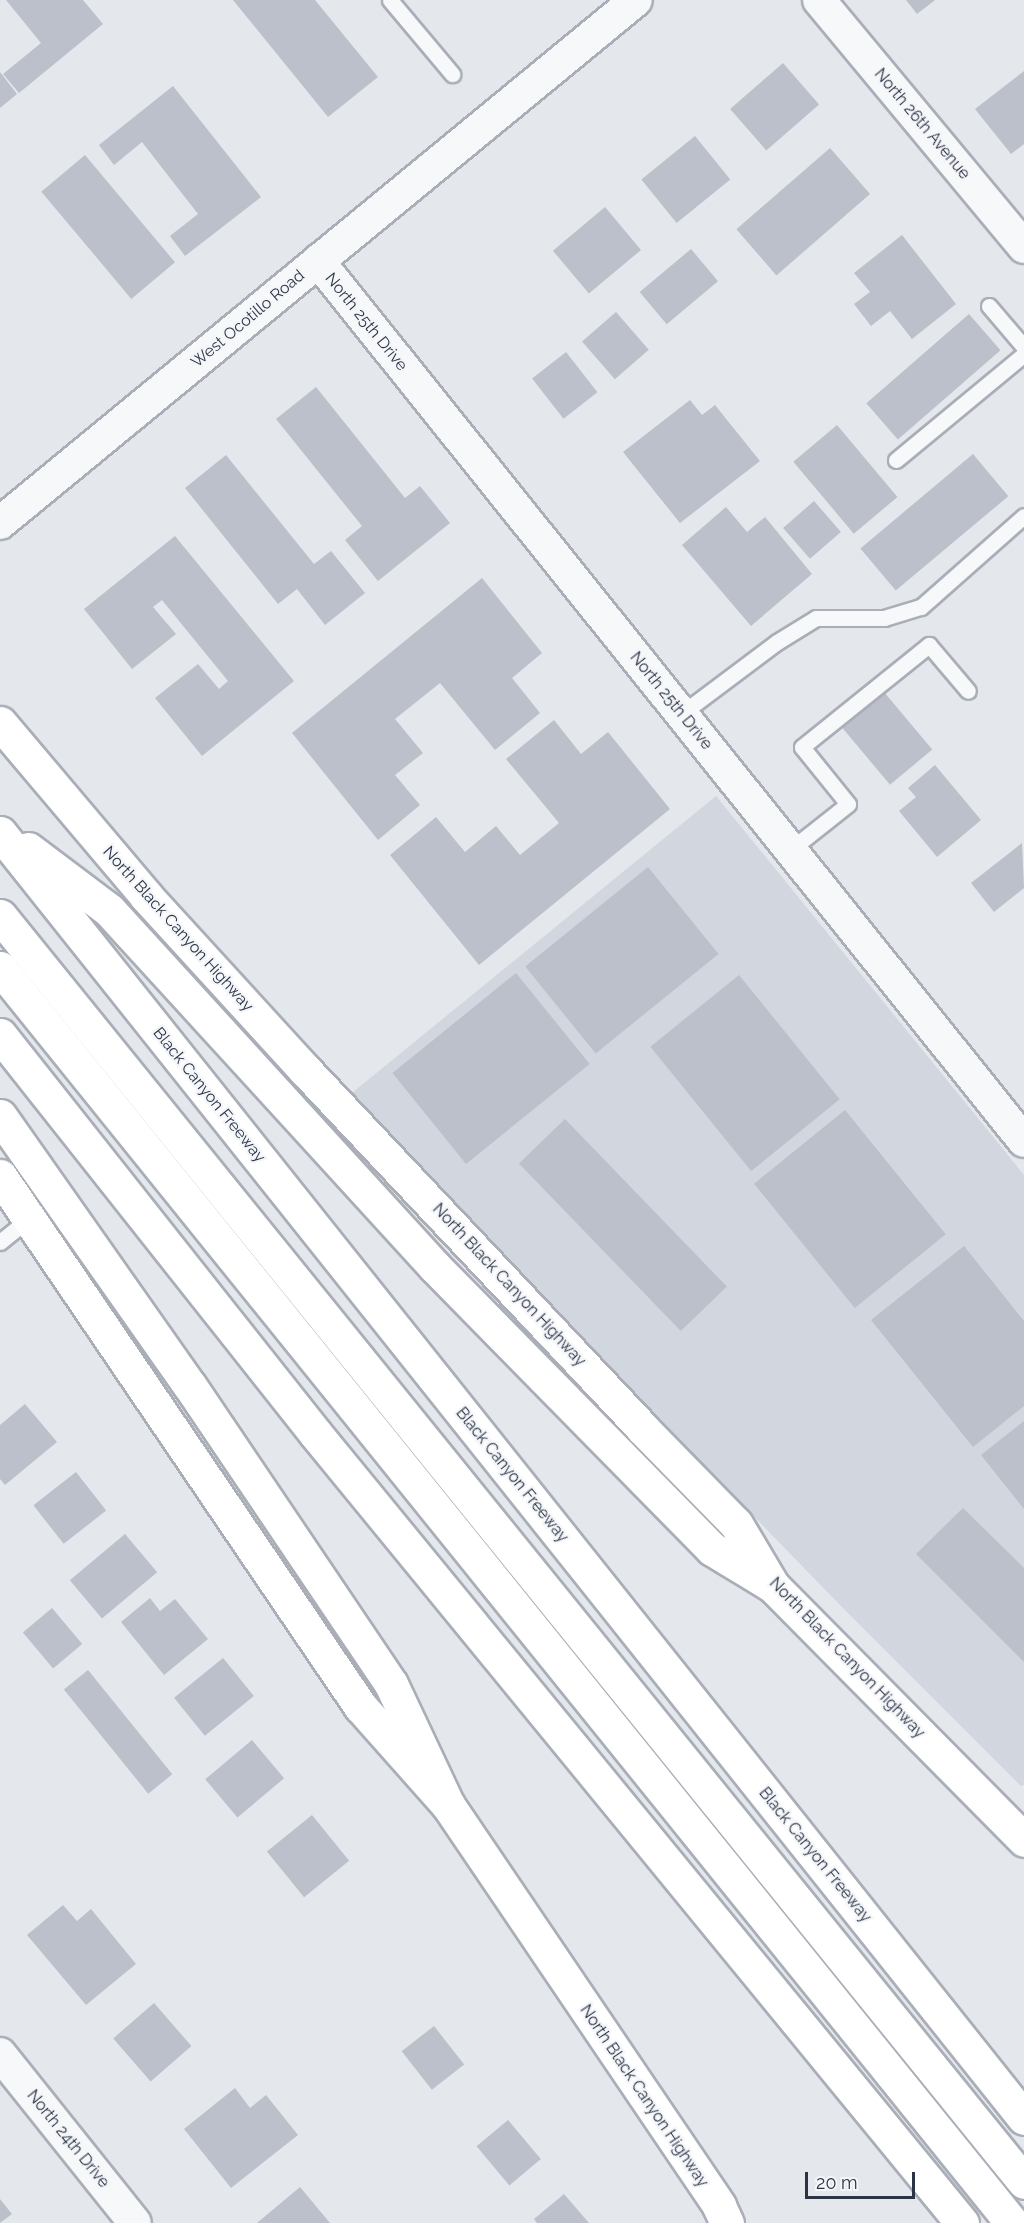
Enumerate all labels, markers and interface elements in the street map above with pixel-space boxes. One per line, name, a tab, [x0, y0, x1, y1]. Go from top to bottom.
street label: North 26th Avenue	[870, 65, 974, 183]
street label: West Ocotillo Road	[187, 266, 309, 372]
street label: North 25th Drive	[321, 269, 411, 375]
street label: North 25th Drive	[626, 648, 716, 754]
street label: North Black Canyon Highway	[99, 842, 257, 1016]
street label: Black Canyon Freeway	[149, 1024, 269, 1166]
street label: North Black Canyon Highway	[428, 1200, 590, 1370]
street label: Black Canyon Freeway	[452, 1404, 572, 1546]
street label: North Black Canyon Highway	[765, 1574, 929, 1742]
street label: Black Canyon Freeway	[755, 1784, 875, 1926]
street label: North Black Canyon Highway	[576, 2001, 712, 2191]
street label: North 24th Drive	[23, 2086, 113, 2192]
scale bar	[808, 2160, 918, 2198]
text: 20 m	[816, 2172, 858, 2193]

